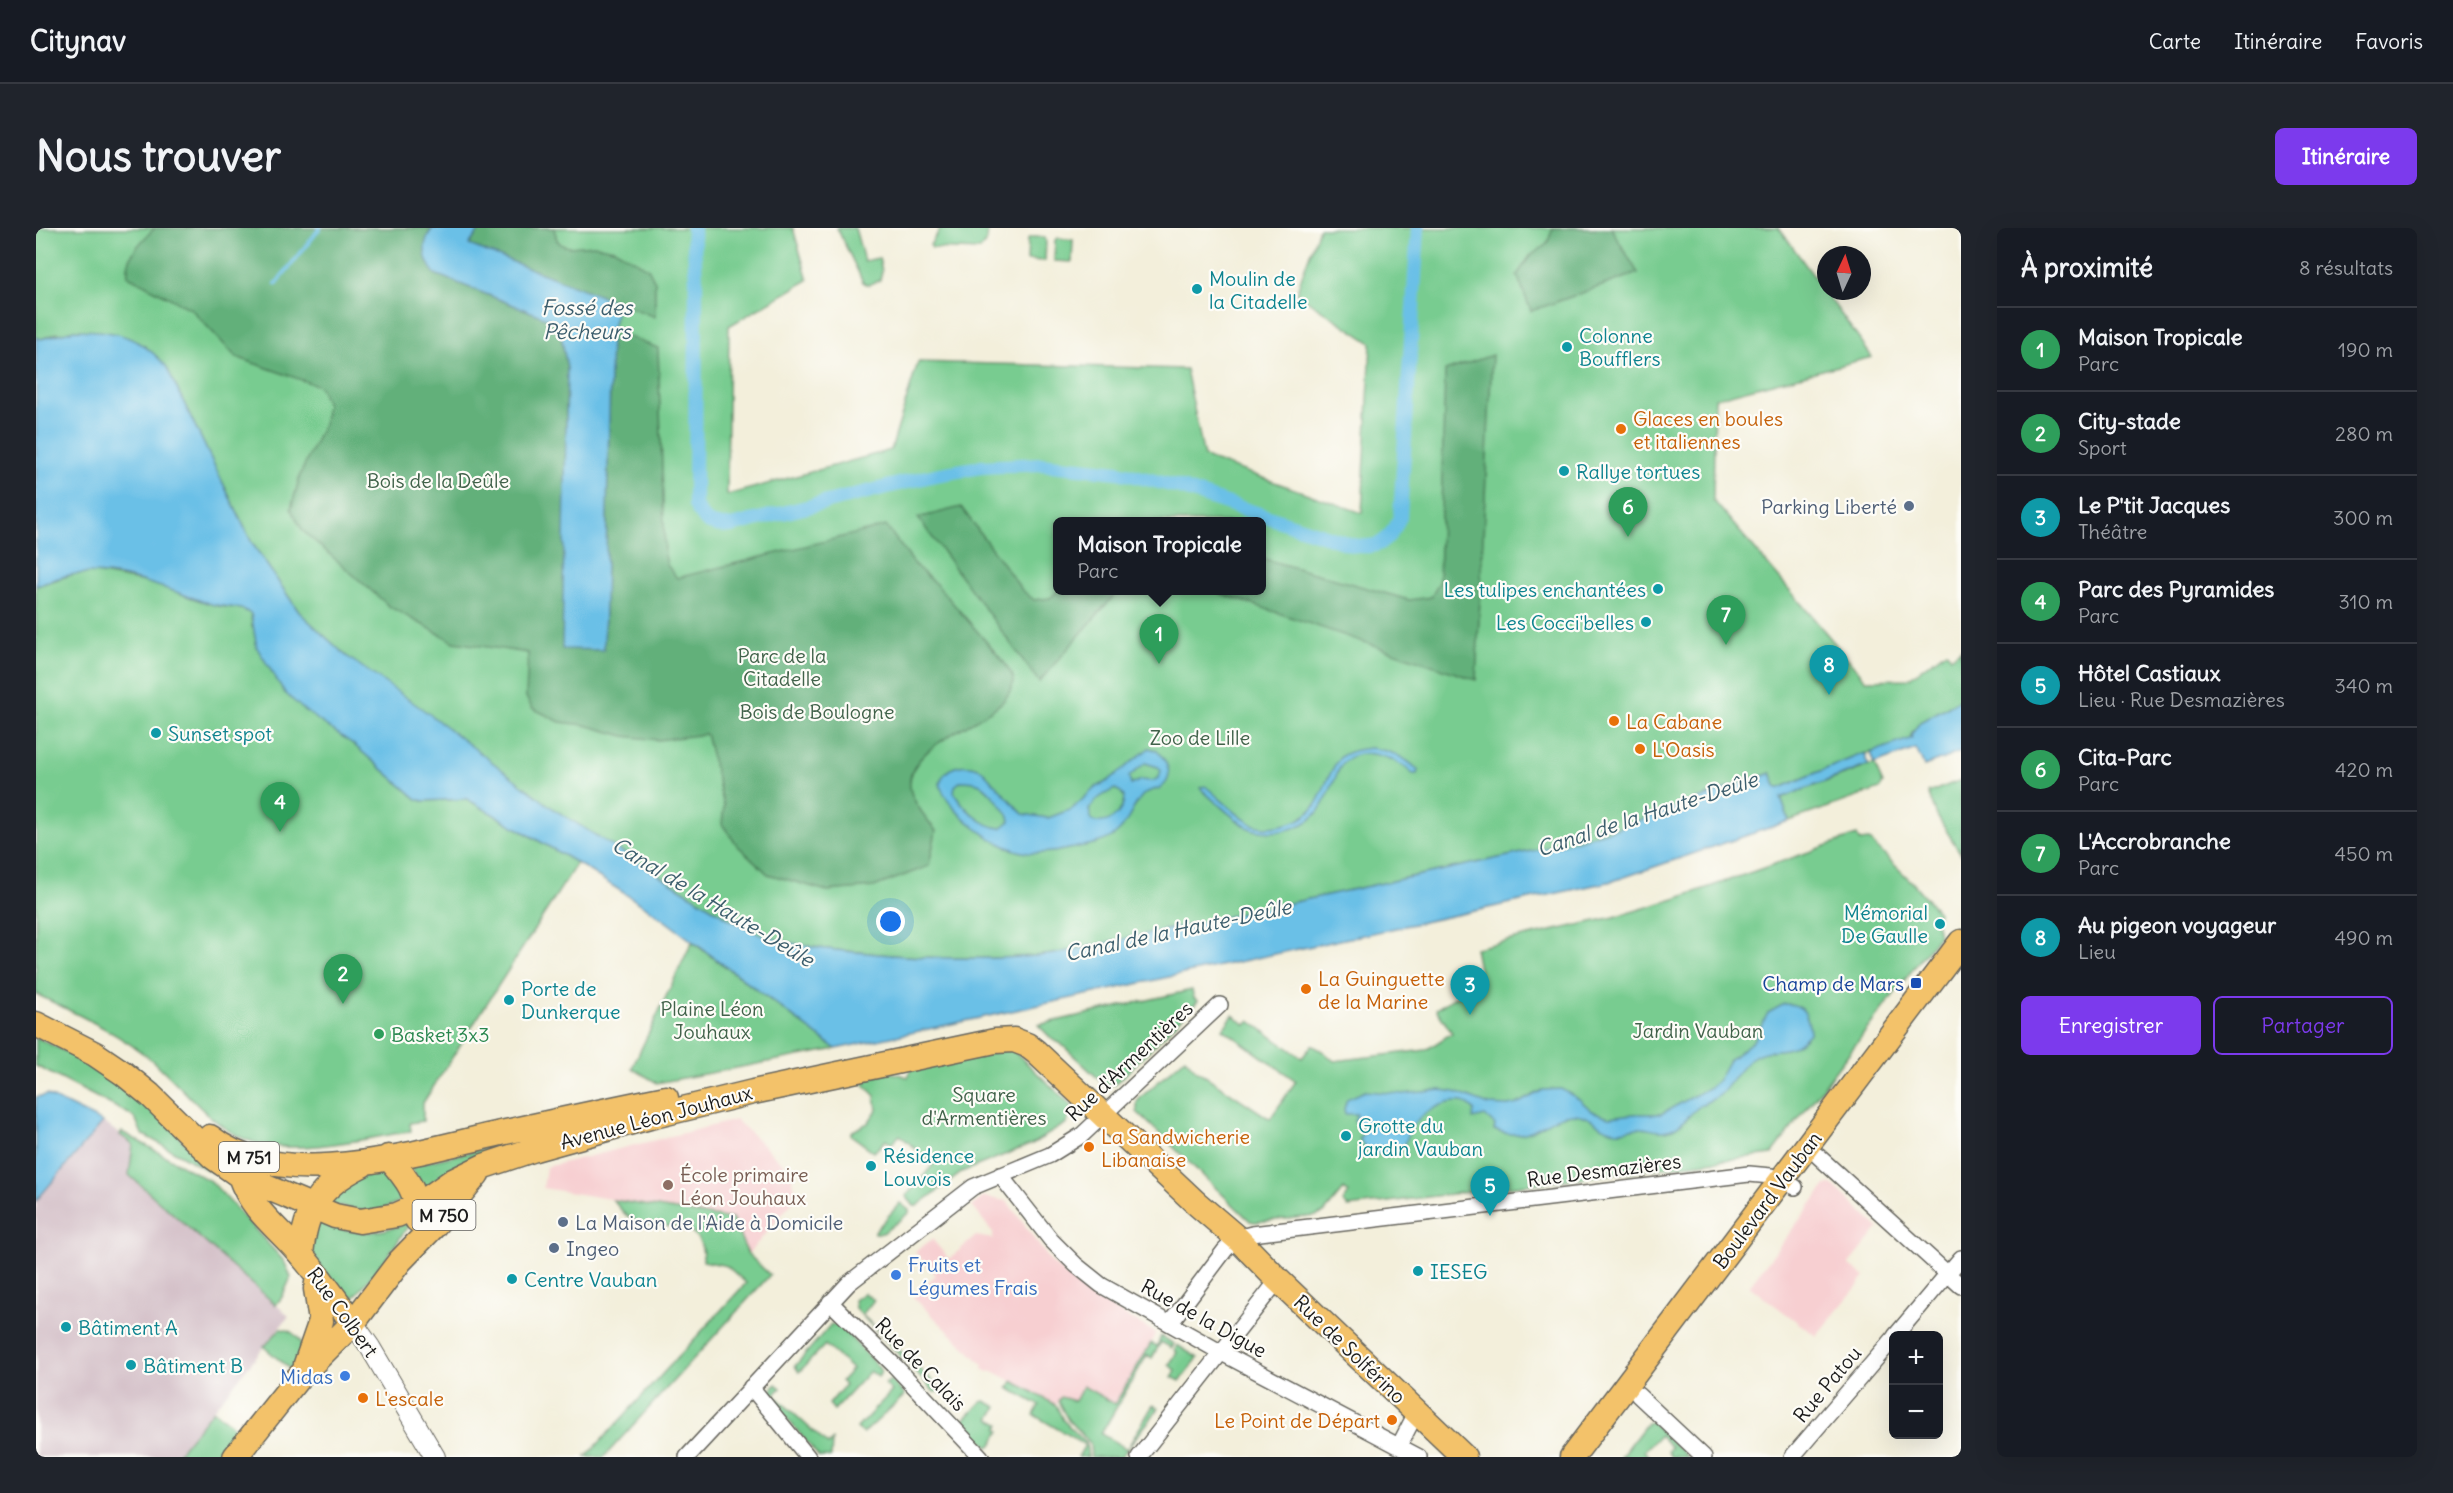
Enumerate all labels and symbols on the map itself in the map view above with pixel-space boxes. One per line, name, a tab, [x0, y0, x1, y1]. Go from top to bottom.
north arrow	[1817, 246, 1871, 300]
place label: Moulin de la Citadelle	[1209, 266, 1308, 314]
marker: Moulin de la Citadelle	[1190, 282, 1204, 296]
water label: Fossé des Pêcheurs	[541, 294, 634, 345]
place label: Colonne Boufflers	[1579, 323, 1661, 371]
marker: Colonne Boufflers	[1560, 340, 1574, 354]
place label: Glaces en boules et italiennes	[1633, 406, 1783, 454]
marker: Glaces en boules et italiennes	[1614, 422, 1628, 436]
place label: Rallye tortues	[1576, 459, 1700, 484]
marker: Rallye tortues	[1557, 464, 1571, 478]
park label: Bois de la Deûle	[367, 468, 509, 493]
pin: 6	[1608, 488, 1648, 537]
place label: Parking Liberté	[1761, 494, 1897, 519]
marker: Parking Liberté	[1902, 499, 1916, 513]
place label: Les tulipes enchantées	[1444, 577, 1646, 602]
marker: Les tulipes enchantées	[1651, 582, 1665, 596]
pin: 7	[1706, 596, 1746, 645]
place label: Les Cocci'belles	[1496, 610, 1634, 635]
pin: 1	[1140, 614, 1178, 664]
marker: Les Cocci'belles	[1639, 615, 1653, 629]
park label: Parc de la Citadelle	[738, 643, 826, 691]
pin: 8	[1810, 646, 1848, 695]
park label: Bois de Boulogne	[739, 699, 895, 724]
place label: La Cabane	[1626, 709, 1722, 734]
marker: La Cabane	[1607, 714, 1621, 728]
place label: Sunset spot	[168, 721, 272, 746]
park label: Zoo de Lille	[1150, 725, 1250, 750]
marker: Sunset spot	[149, 726, 163, 740]
place label: L'Oasis	[1652, 737, 1715, 762]
marker: L'Oasis	[1633, 742, 1647, 756]
water label: Canal de la Haute-Deûle	[1533, 765, 1762, 862]
pin: 4	[260, 782, 300, 832]
water label: Canal de la Haute-Deûle	[607, 831, 820, 974]
water label: Canal de la Haute-Deûle	[1062, 892, 1295, 967]
place label: Mémorial De Gaulle	[1841, 900, 1928, 948]
your location	[876, 907, 905, 936]
marker: Mémorial De Gaulle	[1933, 917, 1947, 931]
pin: 2	[324, 954, 362, 1004]
place label: La Guinguette de la Marine	[1318, 966, 1445, 1014]
pin: 3	[1450, 966, 1490, 1015]
place label: Champ de Mars	[1762, 971, 1904, 996]
place label: Porte de Dunkerque	[521, 976, 621, 1024]
marker: Champ de Mars	[1909, 976, 1923, 990]
marker: La Guinguette de la Marine	[1299, 982, 1313, 996]
marker: Porte de Dunkerque	[502, 993, 516, 1007]
park label: Plaine Léon Jouhaux	[660, 996, 764, 1044]
street label: Rue d'Armentières	[1060, 996, 1198, 1126]
park label: Jardin Vauban	[1633, 1018, 1763, 1043]
place label: Basket 3x3	[391, 1022, 490, 1047]
marker: Basket 3x3	[372, 1027, 386, 1041]
street label: Avenue Léon Jouhaux	[557, 1079, 755, 1155]
park label: Square d'Armentières	[922, 1082, 1047, 1130]
place label: Grotte du jardin Vauban	[1357, 1113, 1483, 1161]
place label: La Sandwicherie Libanaise	[1101, 1124, 1250, 1172]
street label: Boulevard Vauban	[1707, 1126, 1827, 1274]
marker: Grotte du jardin Vauban	[1339, 1129, 1353, 1143]
marker: La Sandwicherie Libanaise	[1082, 1140, 1096, 1154]
road number: M 751	[219, 1142, 279, 1172]
place label: Résidence Louvois	[883, 1143, 974, 1191]
street label: Rue Desmazières	[1526, 1148, 1682, 1192]
marker: Résidence Louvois	[864, 1159, 878, 1173]
place label: École primaire Léon Jouhaux	[680, 1162, 808, 1210]
pin: 5	[1470, 1166, 1510, 1216]
marker: École primaire Léon Jouhaux	[661, 1178, 675, 1192]
road number: M 750	[412, 1200, 476, 1230]
place label: La Maison de l'Aide à Domicile	[575, 1210, 843, 1235]
marker: La Maison de l'Aide à Domicile	[556, 1215, 570, 1229]
place label: Ingeo	[566, 1236, 619, 1261]
marker: Ingeo	[547, 1241, 561, 1255]
place label: Fruits et Légumes Frais	[908, 1252, 1037, 1300]
place label: IESEG	[1430, 1259, 1487, 1284]
street label: Rue Colbert	[302, 1262, 384, 1362]
marker: IESEG	[1411, 1264, 1425, 1278]
place label: Centre Vauban	[524, 1267, 657, 1292]
marker: Fruits et Légumes Frais	[889, 1268, 903, 1282]
marker: Centre Vauban	[505, 1272, 519, 1286]
street label: Rue de la Digue	[1137, 1273, 1271, 1363]
street label: Rue de Solférino	[1289, 1289, 1411, 1409]
street label: Rue de Calais	[870, 1312, 972, 1416]
place label: Bâtiment A	[78, 1315, 178, 1340]
marker: Bâtiment A	[59, 1320, 73, 1334]
street label: Rue Patou	[1788, 1341, 1866, 1427]
place label: Bâtiment B	[143, 1353, 243, 1378]
marker: Bâtiment B	[124, 1358, 138, 1372]
place label: Midas	[280, 1364, 333, 1389]
marker: Midas	[338, 1369, 352, 1383]
place label: L'escale	[375, 1386, 444, 1411]
marker: L'escale	[356, 1391, 370, 1405]
place label: Le Point de Départ	[1214, 1408, 1380, 1433]
marker: Le Point de Départ	[1385, 1413, 1399, 1427]

